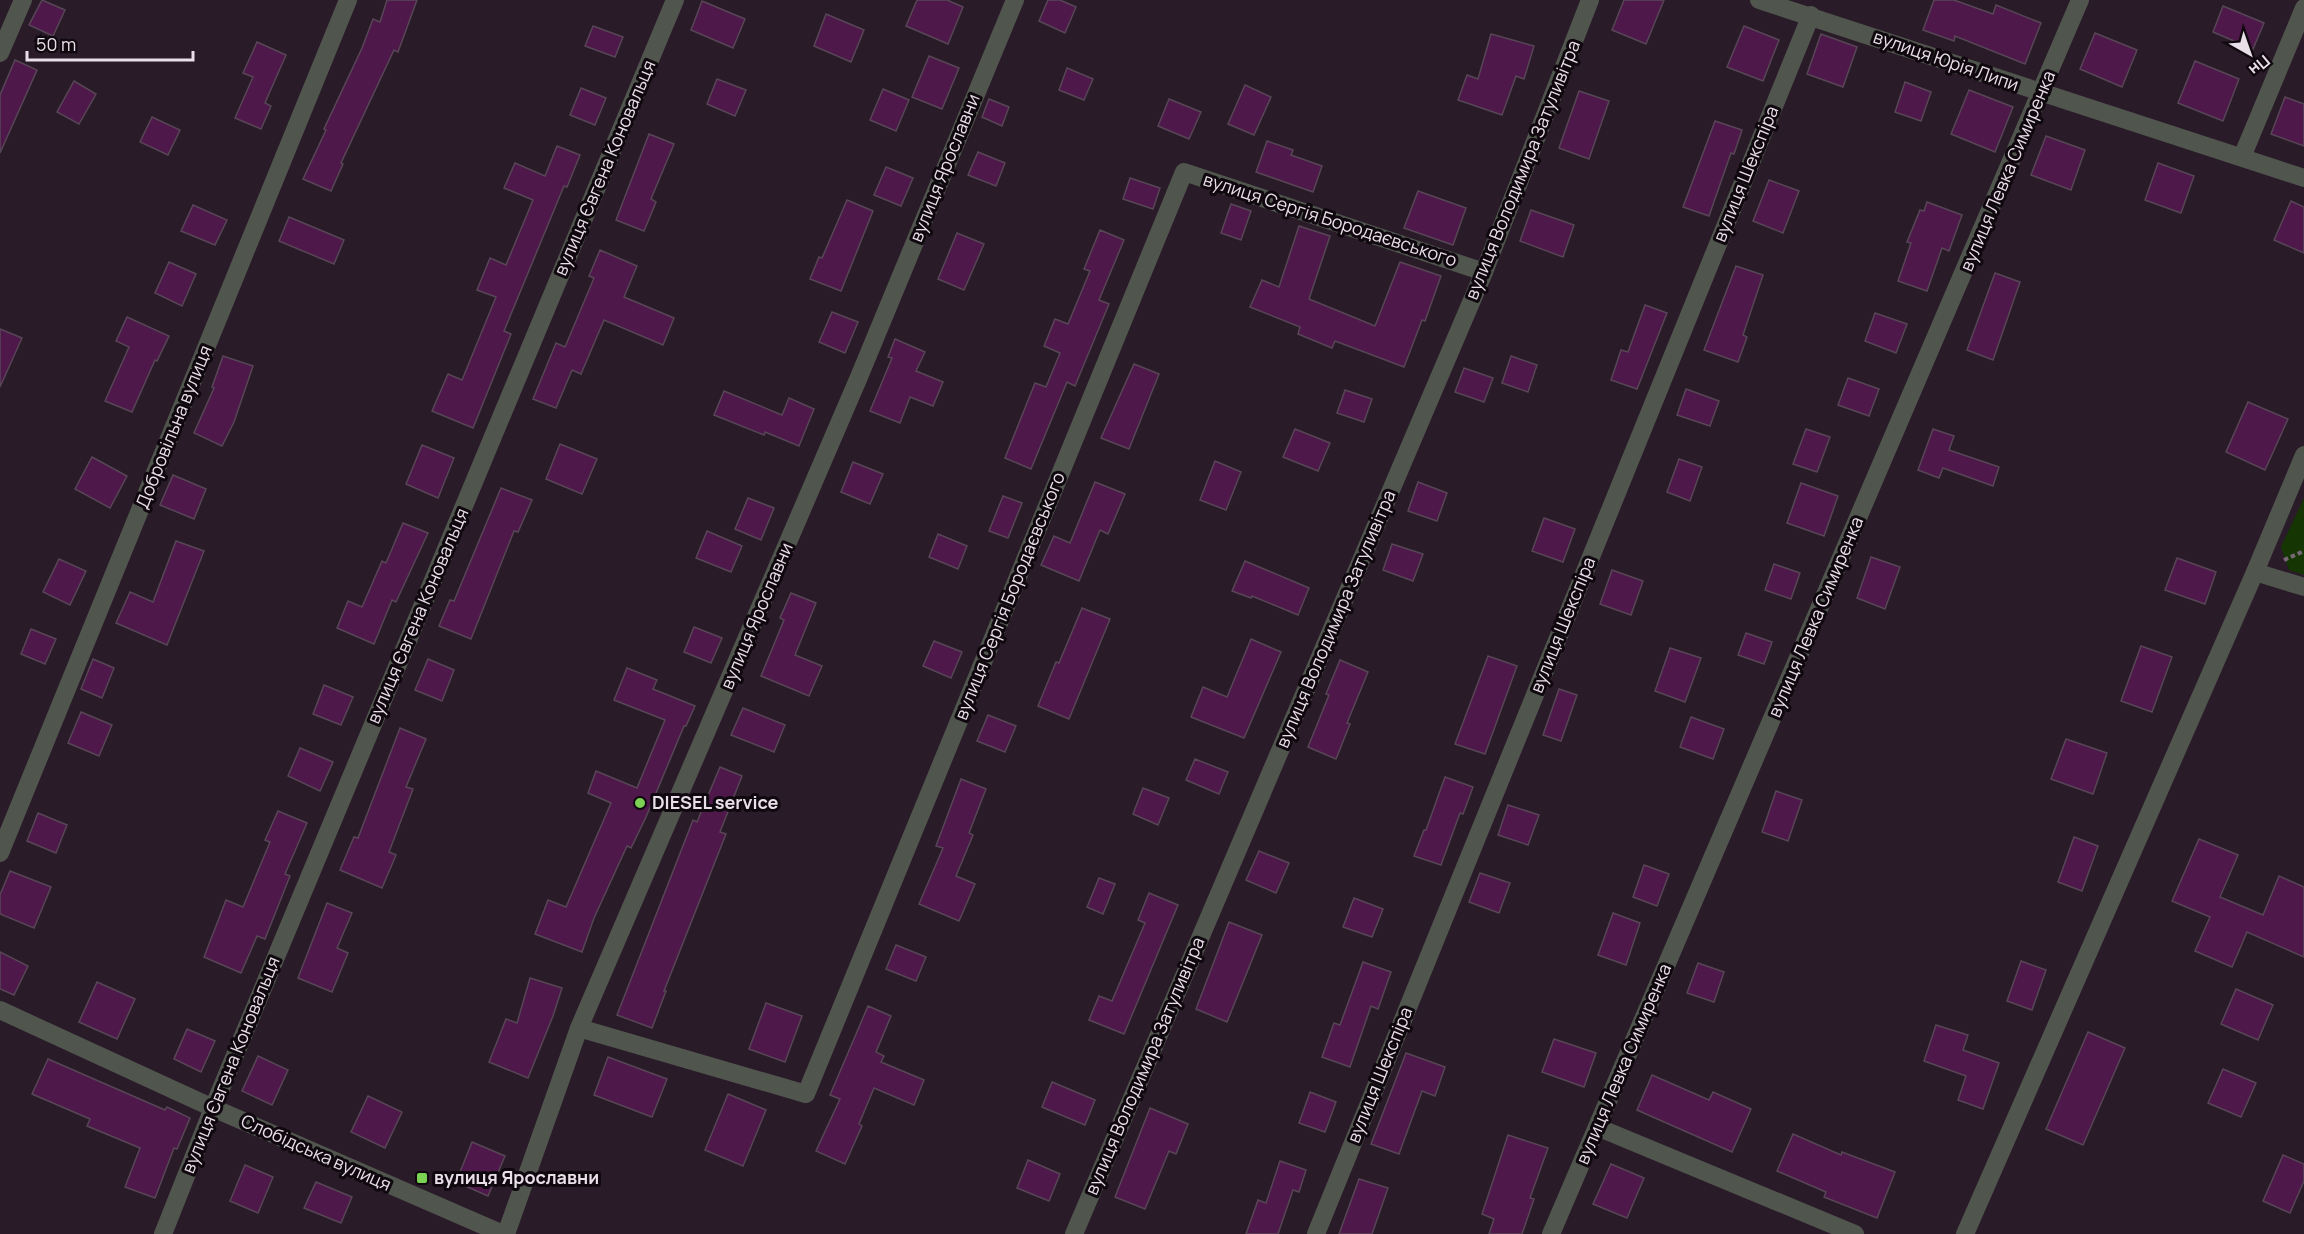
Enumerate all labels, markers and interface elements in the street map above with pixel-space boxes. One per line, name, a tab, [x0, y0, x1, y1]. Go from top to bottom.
scale bar	[27, 24, 194, 62]
street label: вулиця Юрія Липи	[1870, 24, 2022, 96]
north arrow	[2220, 24, 2280, 84]
text: 50 m	[36, 32, 76, 56]
street label: вулиця Володимира Затуливітра	[1459, 36, 1585, 303]
text: Пн	[2244, 50, 2275, 81]
street label: вулиця Євгена Коновальця	[548, 56, 660, 279]
street label: вулиця Левка Симиренка	[1954, 67, 2060, 275]
street label: вулиця Ярославни	[903, 90, 985, 245]
street label: вулиця Шекспіра	[1707, 102, 1783, 245]
street label: вулиця Сергія Бородаєвського	[1200, 167, 1460, 271]
street label: Добровільна вулиця	[129, 341, 217, 512]
street label: вулиця Сергія Бородаєвського	[948, 468, 1070, 723]
street label: вулиця Володимира Затуливітра	[1270, 486, 1400, 751]
street label: вулиця Євгена Коновальця	[361, 504, 473, 727]
street label: вулиця Левка Симиренка	[1762, 513, 1868, 721]
street label: вулиця Ярославни	[714, 539, 798, 693]
street label: вулиця Шекспіра	[1524, 553, 1600, 696]
place label: DIESEL service	[652, 790, 779, 814]
marker: DIESEL service	[633, 796, 647, 810]
street label: вулиця Володимира Затуливітра	[1079, 933, 1209, 1198]
street label: вулиця Євгена Коновальця	[175, 953, 285, 1177]
street label: вулиця Левка Симиренка	[1570, 960, 1676, 1168]
street label: вулиця Шекспіра	[1341, 1003, 1417, 1146]
street label: Слобідська вулиця	[238, 1108, 395, 1196]
place label: вулиця Ярославни	[434, 1165, 599, 1189]
marker: вулиця Ярославни	[415, 1171, 429, 1185]

